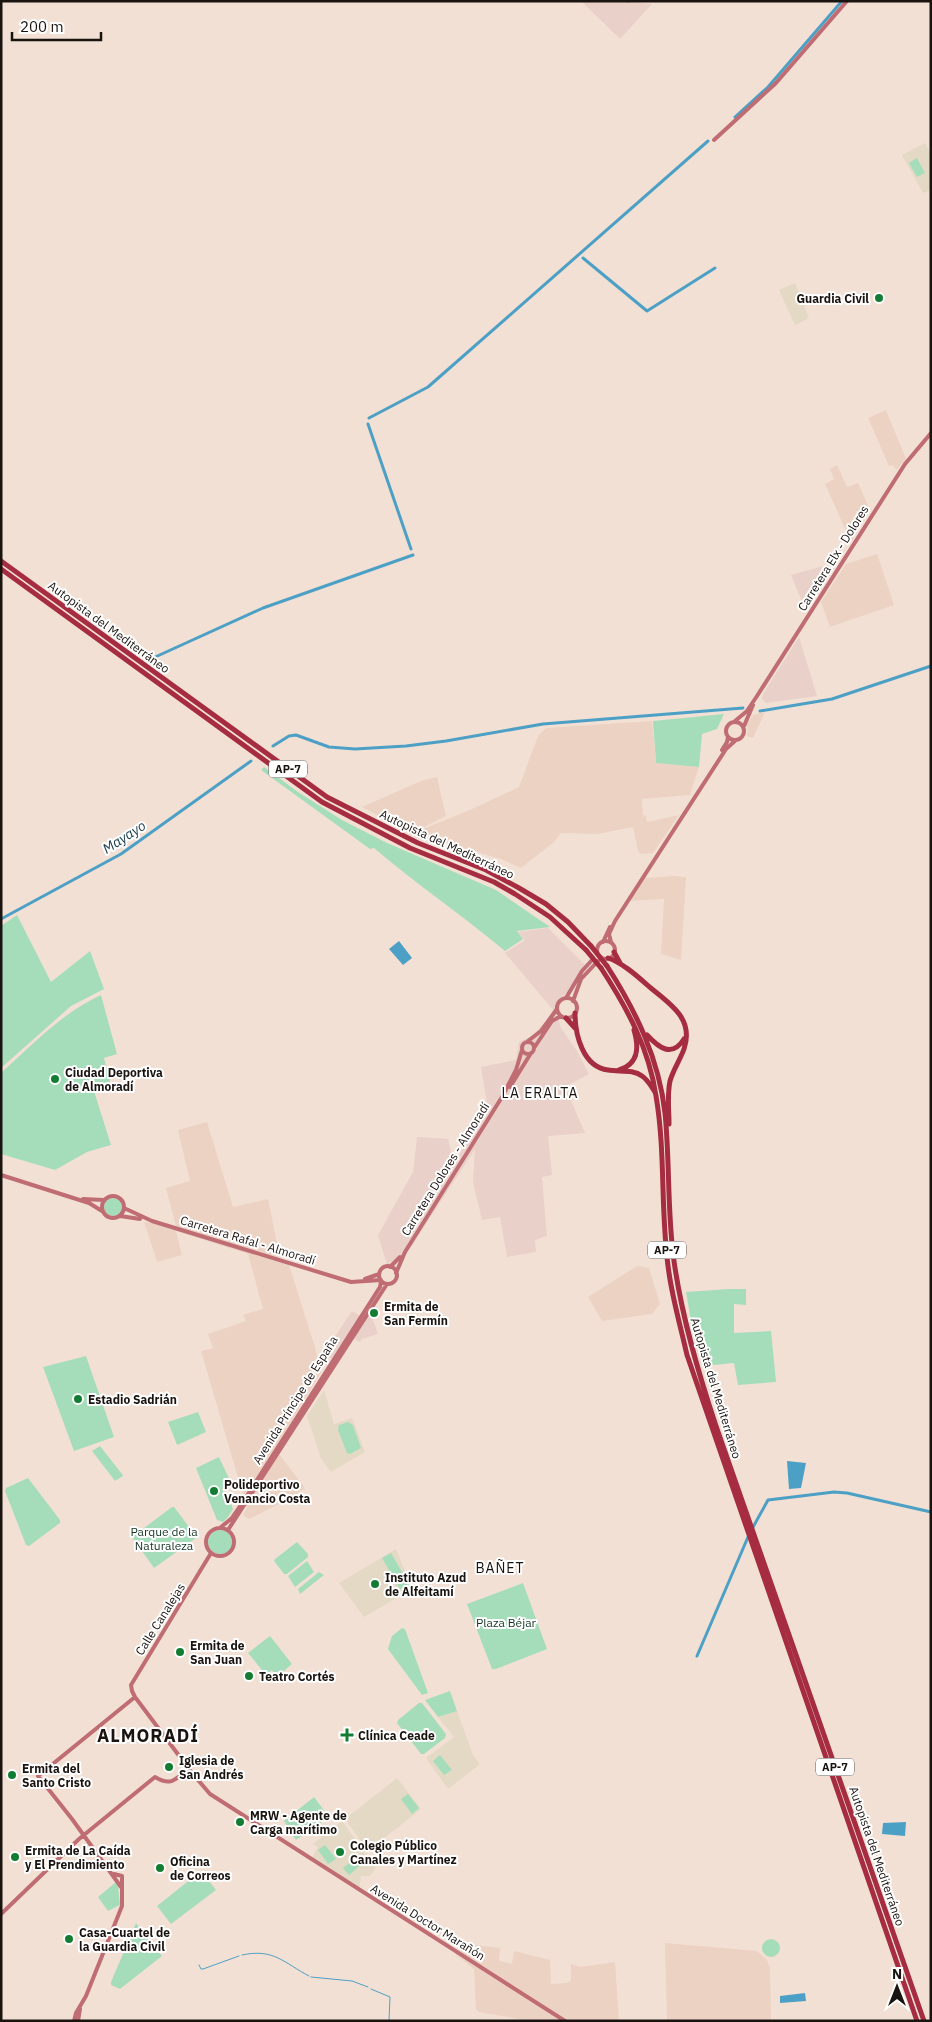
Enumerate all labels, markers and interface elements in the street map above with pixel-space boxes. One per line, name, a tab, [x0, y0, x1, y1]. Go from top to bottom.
scale bar	[12, 10, 101, 42]
text: 200 m	[20, 17, 64, 36]
place label: Guardia Civil	[796, 291, 869, 306]
marker: Guardia Civil	[873, 292, 885, 304]
street label: Carretera Elx - Dolores	[794, 502, 872, 614]
street label: Autopista del Mediterráneo	[45, 578, 173, 676]
road number: AP-7	[269, 761, 307, 778]
street label: Autopista del Mediterráneo	[377, 806, 517, 882]
water label: Mayayo	[99, 816, 149, 858]
place label: Ciudad Deportiva de Almoradí	[65, 1065, 163, 1094]
marker: Ciudad Deportiva de Almoradí	[49, 1073, 61, 1085]
district label: LA ERALTA	[502, 1084, 578, 1102]
street label: Carretera Dolores - Almoradí	[398, 1100, 492, 1238]
street label: Carretera Rafal - Almoradí	[179, 1212, 317, 1268]
road number: AP-7	[648, 1242, 686, 1258]
place label: Ermita de San Fermín	[384, 1299, 448, 1328]
marker: Ermita de San Fermín	[368, 1307, 380, 1319]
street label: Autopista del Mediterráneo	[687, 1316, 745, 1461]
street label: Avenida Príncipe de España	[249, 1333, 341, 1467]
place label: Estadio Sadrián	[88, 1392, 177, 1407]
marker: Estadio Sadrián	[72, 1393, 84, 1405]
place label: Polideportivo Venancio Costa	[224, 1477, 311, 1506]
marker: Polideportivo Venancio Costa	[208, 1485, 220, 1497]
park label: Parque de la Naturaleza	[130, 1524, 198, 1553]
district label: BAÑET	[475, 1559, 525, 1577]
place label: Instituto Azud de Alfeitamí	[385, 1570, 466, 1599]
marker: Instituto Azud de Alfeitamí	[369, 1578, 381, 1590]
street label: Calle Canalejas	[132, 1580, 188, 1658]
park label: Plaza Béjar	[476, 1615, 537, 1630]
place label: Ermita de San Juan	[190, 1638, 245, 1667]
marker: Ermita de San Juan	[174, 1646, 186, 1658]
place label: Teatro Cortés	[259, 1669, 335, 1684]
marker: Teatro Cortés	[243, 1670, 255, 1682]
district label: ALMORADÍ	[97, 1723, 199, 1747]
marker: Clínica Ceade	[340, 1728, 354, 1742]
place label: Clínica Ceade	[358, 1728, 435, 1743]
place label: Iglesia de San Andrés	[179, 1753, 244, 1782]
road number: AP-7	[816, 1758, 854, 1775]
place label: Ermita del Santo Cristo	[22, 1761, 91, 1790]
marker: Iglesia de San Andrés	[163, 1761, 175, 1773]
marker: Ermita del Santo Cristo	[6, 1769, 18, 1781]
street label: Autopista del Mediterráneo	[846, 1784, 908, 1928]
place label: MRW - Agente de Carga marítimo	[250, 1808, 347, 1837]
marker: MRW - Agente de Carga marítimo	[234, 1816, 246, 1828]
place label: Colegio Público Canales y Martínez	[350, 1838, 457, 1867]
place label: Ermita de La Caída y El Prendimiento	[25, 1843, 131, 1872]
marker: Colegio Público Canales y Martínez	[334, 1846, 346, 1858]
marker: Ermita de La Caída y El Prendimiento	[9, 1851, 21, 1863]
place label: Oficina de Correos	[170, 1854, 231, 1883]
marker: Oficina de Correos	[154, 1862, 166, 1874]
street label: Avenida Doctor Marañón	[368, 1881, 488, 1963]
place label: Casa-Cuartel de la Guardia Civil	[79, 1925, 170, 1954]
marker: Casa-Cuartel de la Guardia Civil	[63, 1933, 75, 1945]
north arrow	[872, 1962, 922, 2012]
text: N	[892, 1965, 902, 1983]

